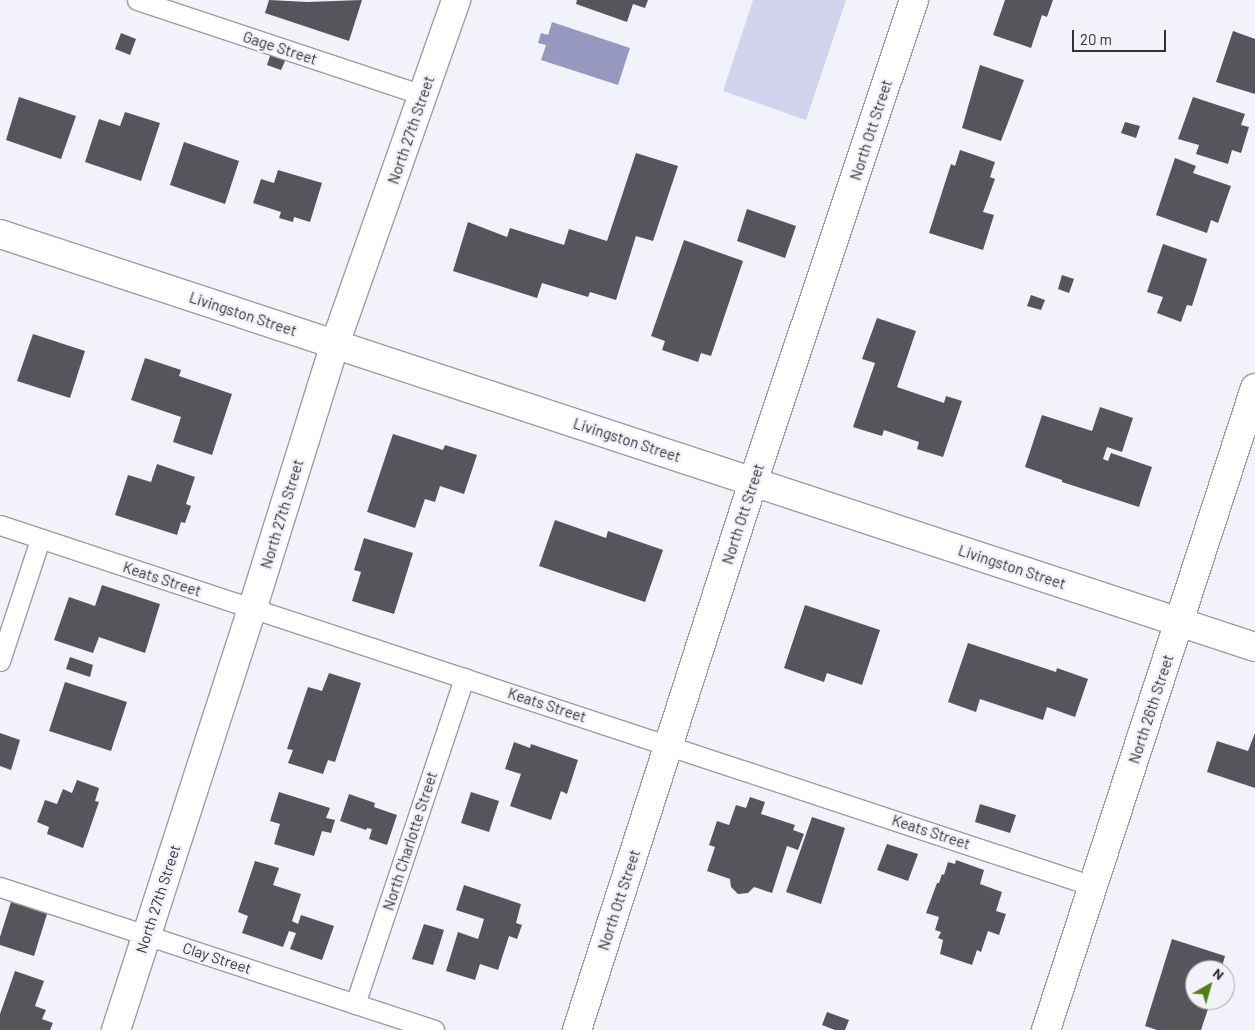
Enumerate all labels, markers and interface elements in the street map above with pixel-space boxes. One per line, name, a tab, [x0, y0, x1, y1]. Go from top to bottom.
scale bar	[1075, 20, 1169, 52]
street label: Gage Street	[241, 28, 319, 68]
text: 20 m	[1080, 30, 1112, 48]
street label: North 27th Street	[384, 74, 438, 186]
street label: North Ott Street	[846, 77, 896, 183]
street label: Livingston Street	[187, 288, 299, 340]
street label: Livingston Street	[571, 414, 683, 466]
street label: North 27th Street	[257, 457, 307, 571]
street label: North Ott Street	[718, 461, 768, 567]
street label: Livingston Street	[956, 541, 1068, 593]
street label: Keats Street	[121, 558, 203, 600]
street label: North 26th Street	[1125, 652, 1177, 766]
street label: Keats Street	[506, 684, 588, 726]
street label: North Charlotte Street	[379, 769, 441, 913]
street label: Keats Street	[890, 811, 972, 853]
street label: North 27th Street	[132, 842, 184, 956]
street label: North Ott Street	[594, 847, 644, 953]
street label: Clay Street	[180, 938, 254, 978]
north arrow	[1185, 960, 1235, 1010]
text: N	[1210, 964, 1228, 983]

